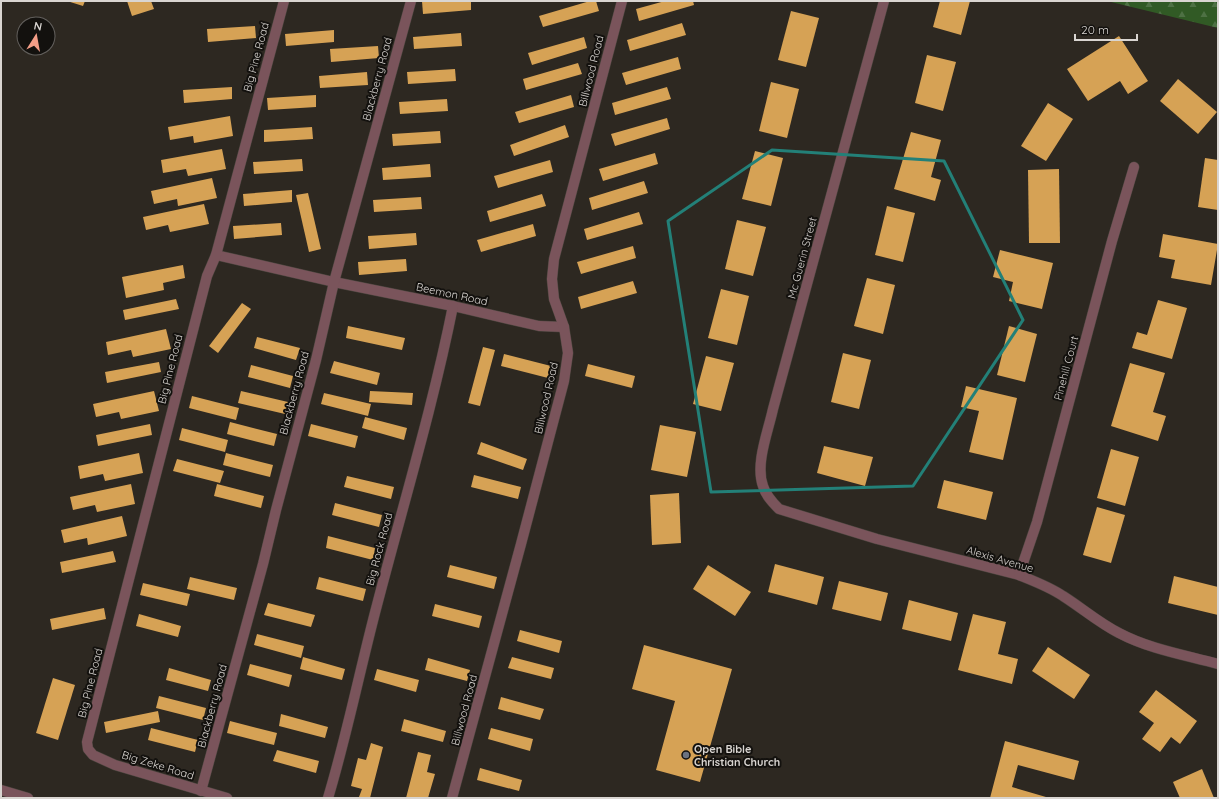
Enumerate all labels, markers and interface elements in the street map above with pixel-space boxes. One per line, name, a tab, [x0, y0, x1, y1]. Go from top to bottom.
north arrow	[16, 16, 56, 56]
scale bar	[1075, 16, 1137, 42]
text: N	[33, 19, 43, 34]
street label: Big Pine Road	[240, 21, 272, 93]
text: 20 m	[1081, 22, 1109, 37]
street label: Billwood Road	[575, 34, 607, 108]
street label: Blackberry Road	[359, 36, 395, 122]
street label: Mc Guerin Street	[784, 215, 820, 300]
street label: Beemon Road	[415, 280, 489, 308]
street label: Big Pine Road	[155, 333, 185, 405]
street label: Pinehill Court	[1051, 334, 1081, 402]
street label: Blackberry Road	[276, 350, 312, 436]
street label: Billwood Road	[531, 361, 561, 435]
street label: Big Rock Road	[363, 511, 395, 587]
street label: Alexis Avenue	[965, 543, 1035, 575]
street label: Big Pine Road	[75, 647, 105, 719]
street label: Blackberry Road	[194, 663, 230, 749]
street label: Billwood Road	[448, 673, 480, 747]
place label: Open Bible Christian Church	[694, 742, 780, 769]
street label: Big Zeke Road	[120, 747, 196, 783]
marker: Open Bible Christian Church	[681, 750, 691, 760]

